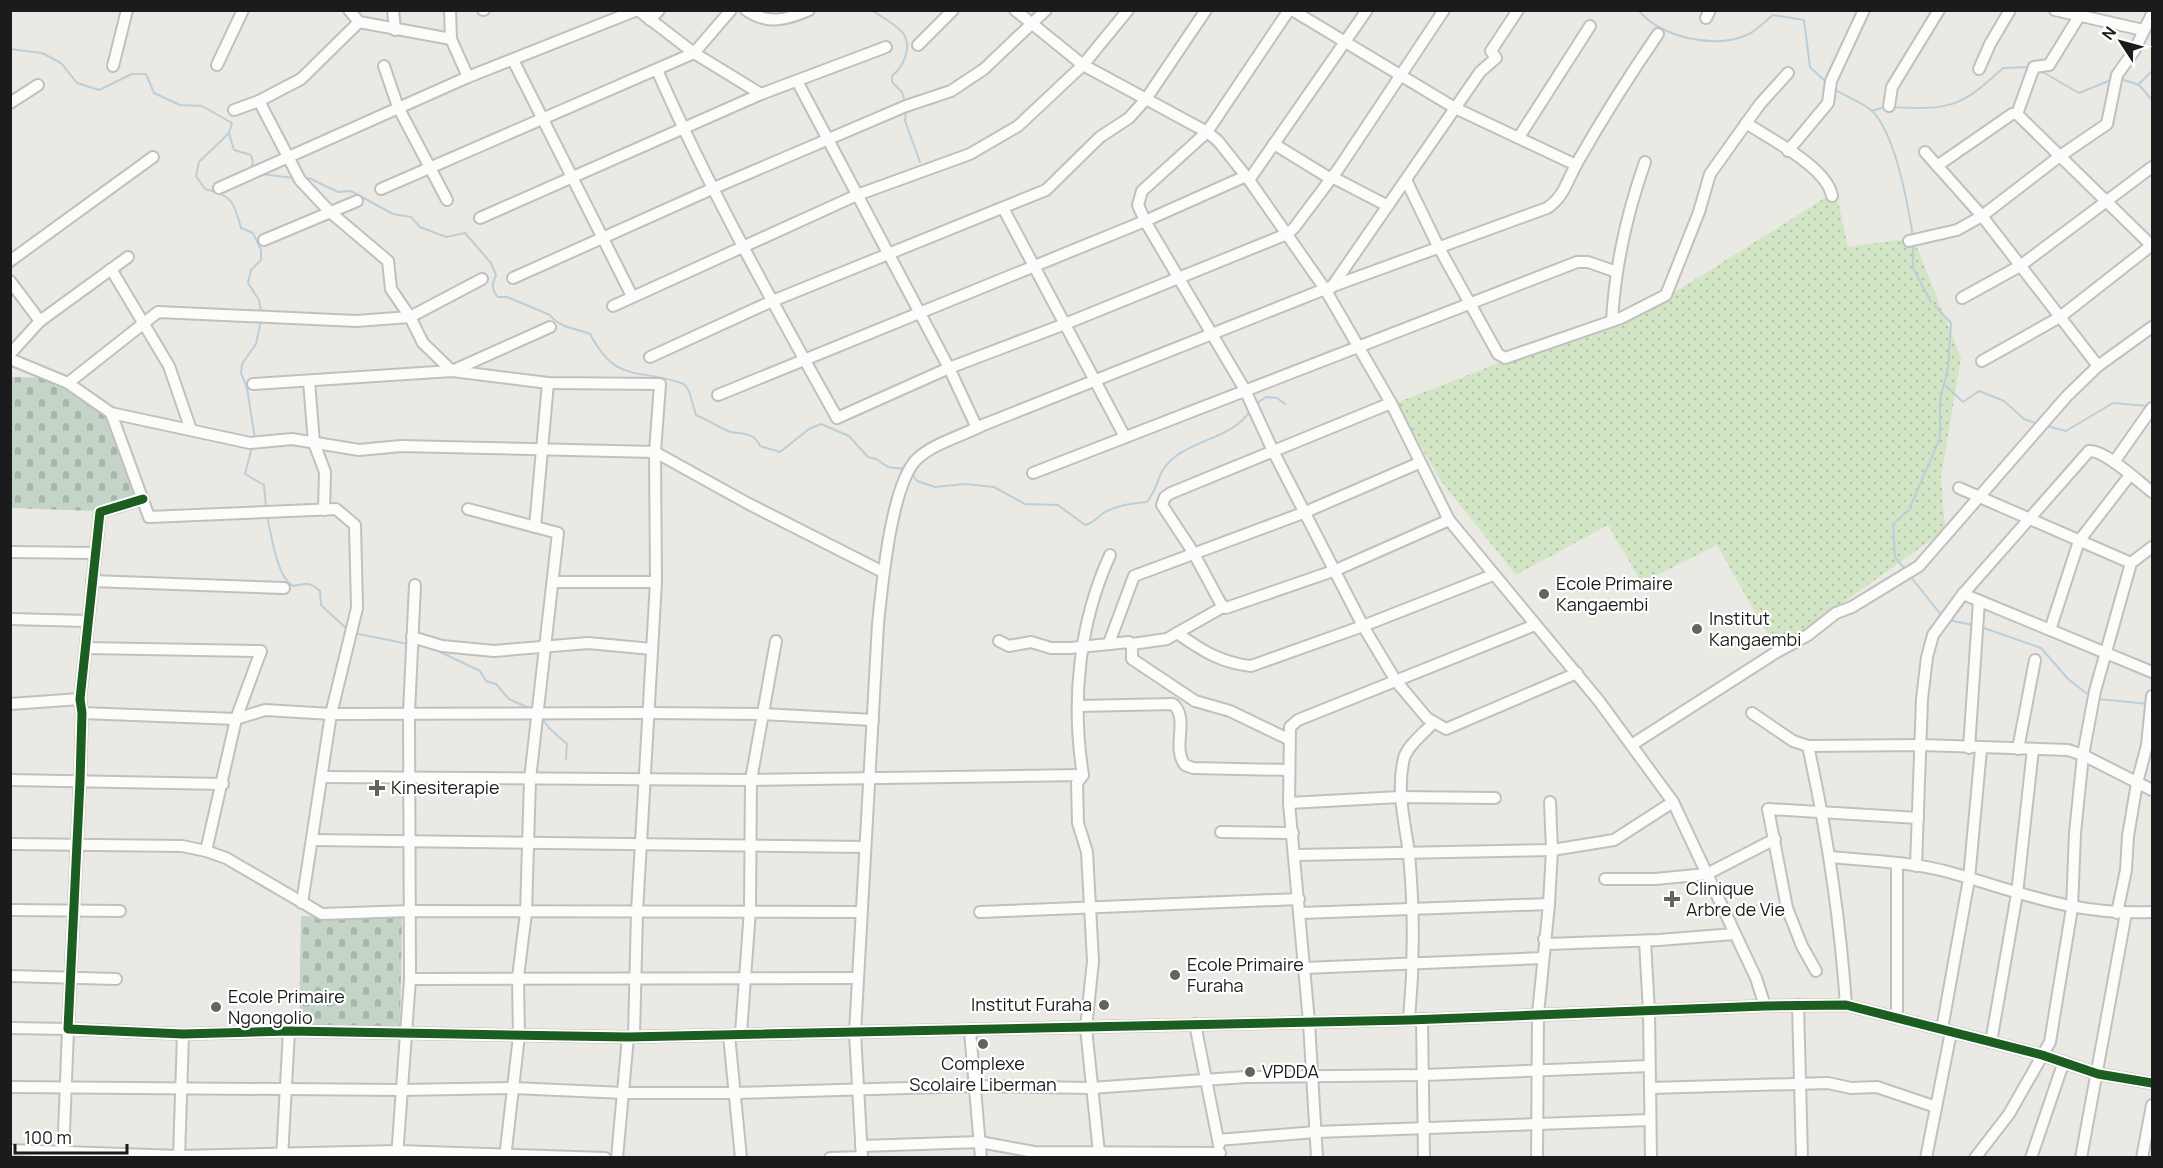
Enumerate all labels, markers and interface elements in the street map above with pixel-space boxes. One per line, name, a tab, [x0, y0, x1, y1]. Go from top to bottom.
north arrow	[2091, 12, 2151, 72]
text: N	[2097, 22, 2121, 44]
place label: Ecole Primaire Kangaembi	[1556, 571, 1673, 616]
marker: Ecole Primaire Kangaembi	[1537, 587, 1551, 601]
place label: Institut Kangaembi	[1709, 606, 1801, 651]
marker: Institut Kangaembi	[1690, 622, 1704, 636]
place label: Kinesiterapie	[391, 775, 500, 799]
marker: Kinesiterapie	[368, 779, 386, 797]
place label: Clinique Arbre de Vie	[1686, 876, 1785, 921]
marker: Clinique Arbre de Vie	[1663, 890, 1681, 908]
place label: Ecole Primaire Furaha	[1187, 952, 1304, 997]
marker: Ecole Primaire Furaha	[1168, 968, 1182, 982]
place label: Ecole Primaire Ngongolio	[228, 984, 345, 1029]
place label: Institut Furaha	[971, 992, 1092, 1016]
marker: Institut Furaha	[1097, 998, 1111, 1012]
marker: Ecole Primaire Ngongolio	[209, 1000, 223, 1014]
marker: Complexe Scolaire Liberman	[976, 1037, 990, 1051]
place label: Complexe Scolaire Liberman	[909, 1051, 1057, 1096]
place label: VPDDA	[1262, 1059, 1320, 1083]
marker: VPDDA	[1243, 1065, 1257, 1079]
scale bar	[15, 1117, 128, 1155]
text: 100 m	[24, 1125, 72, 1149]

